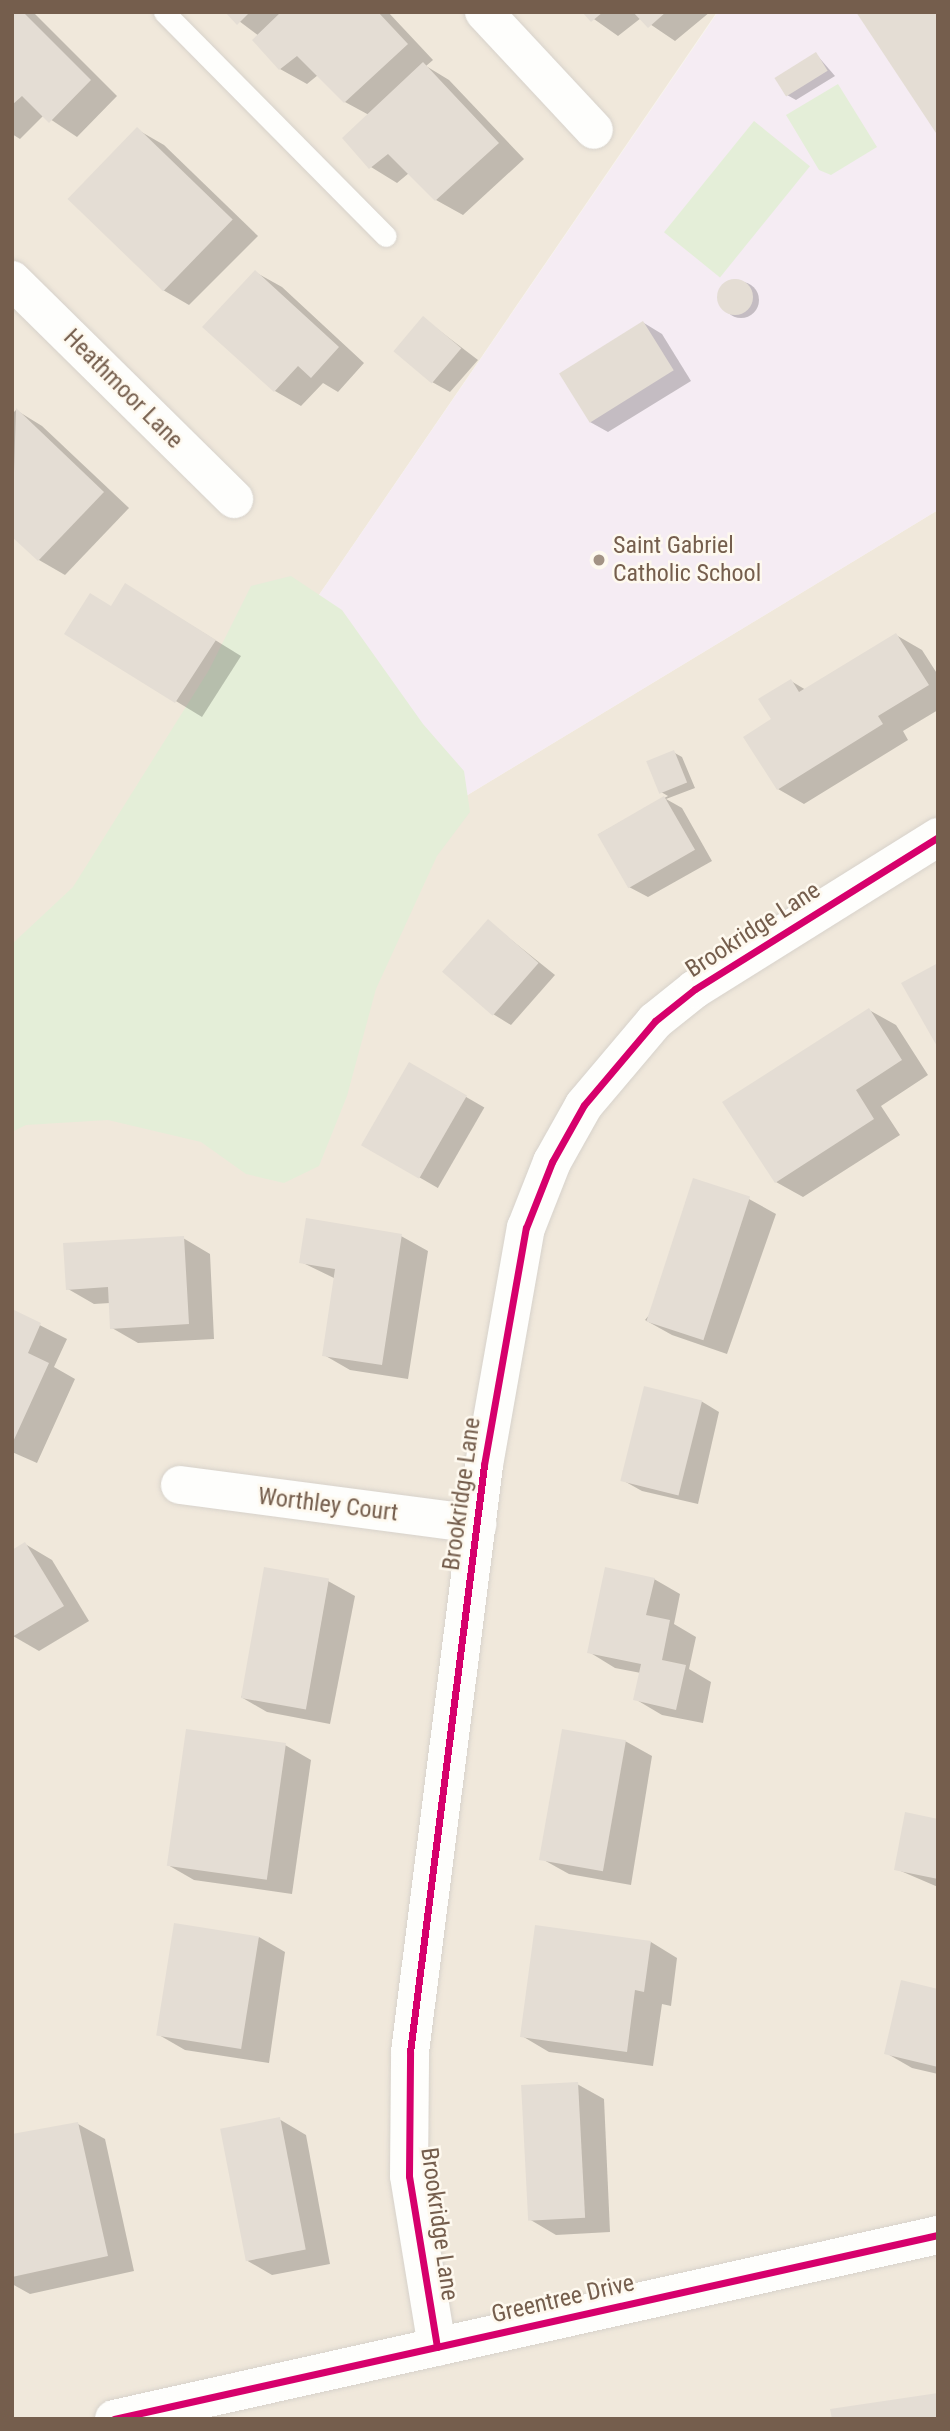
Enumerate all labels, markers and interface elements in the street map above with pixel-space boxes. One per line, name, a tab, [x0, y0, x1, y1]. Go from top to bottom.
street label: Heathmoor Lane	[57, 323, 189, 455]
place label: Saint Gabriel Catholic School	[613, 532, 761, 588]
marker: Saint Gabriel Catholic School	[591, 552, 607, 568]
street label: Brookridge Lane	[680, 876, 826, 984]
street label: Brookridge Lane	[437, 1416, 487, 1572]
street label: Worthley Court	[256, 1482, 400, 1528]
street label: Brookridge Lane	[414, 2146, 464, 2302]
street label: Greentree Drive	[489, 2269, 637, 2329]

